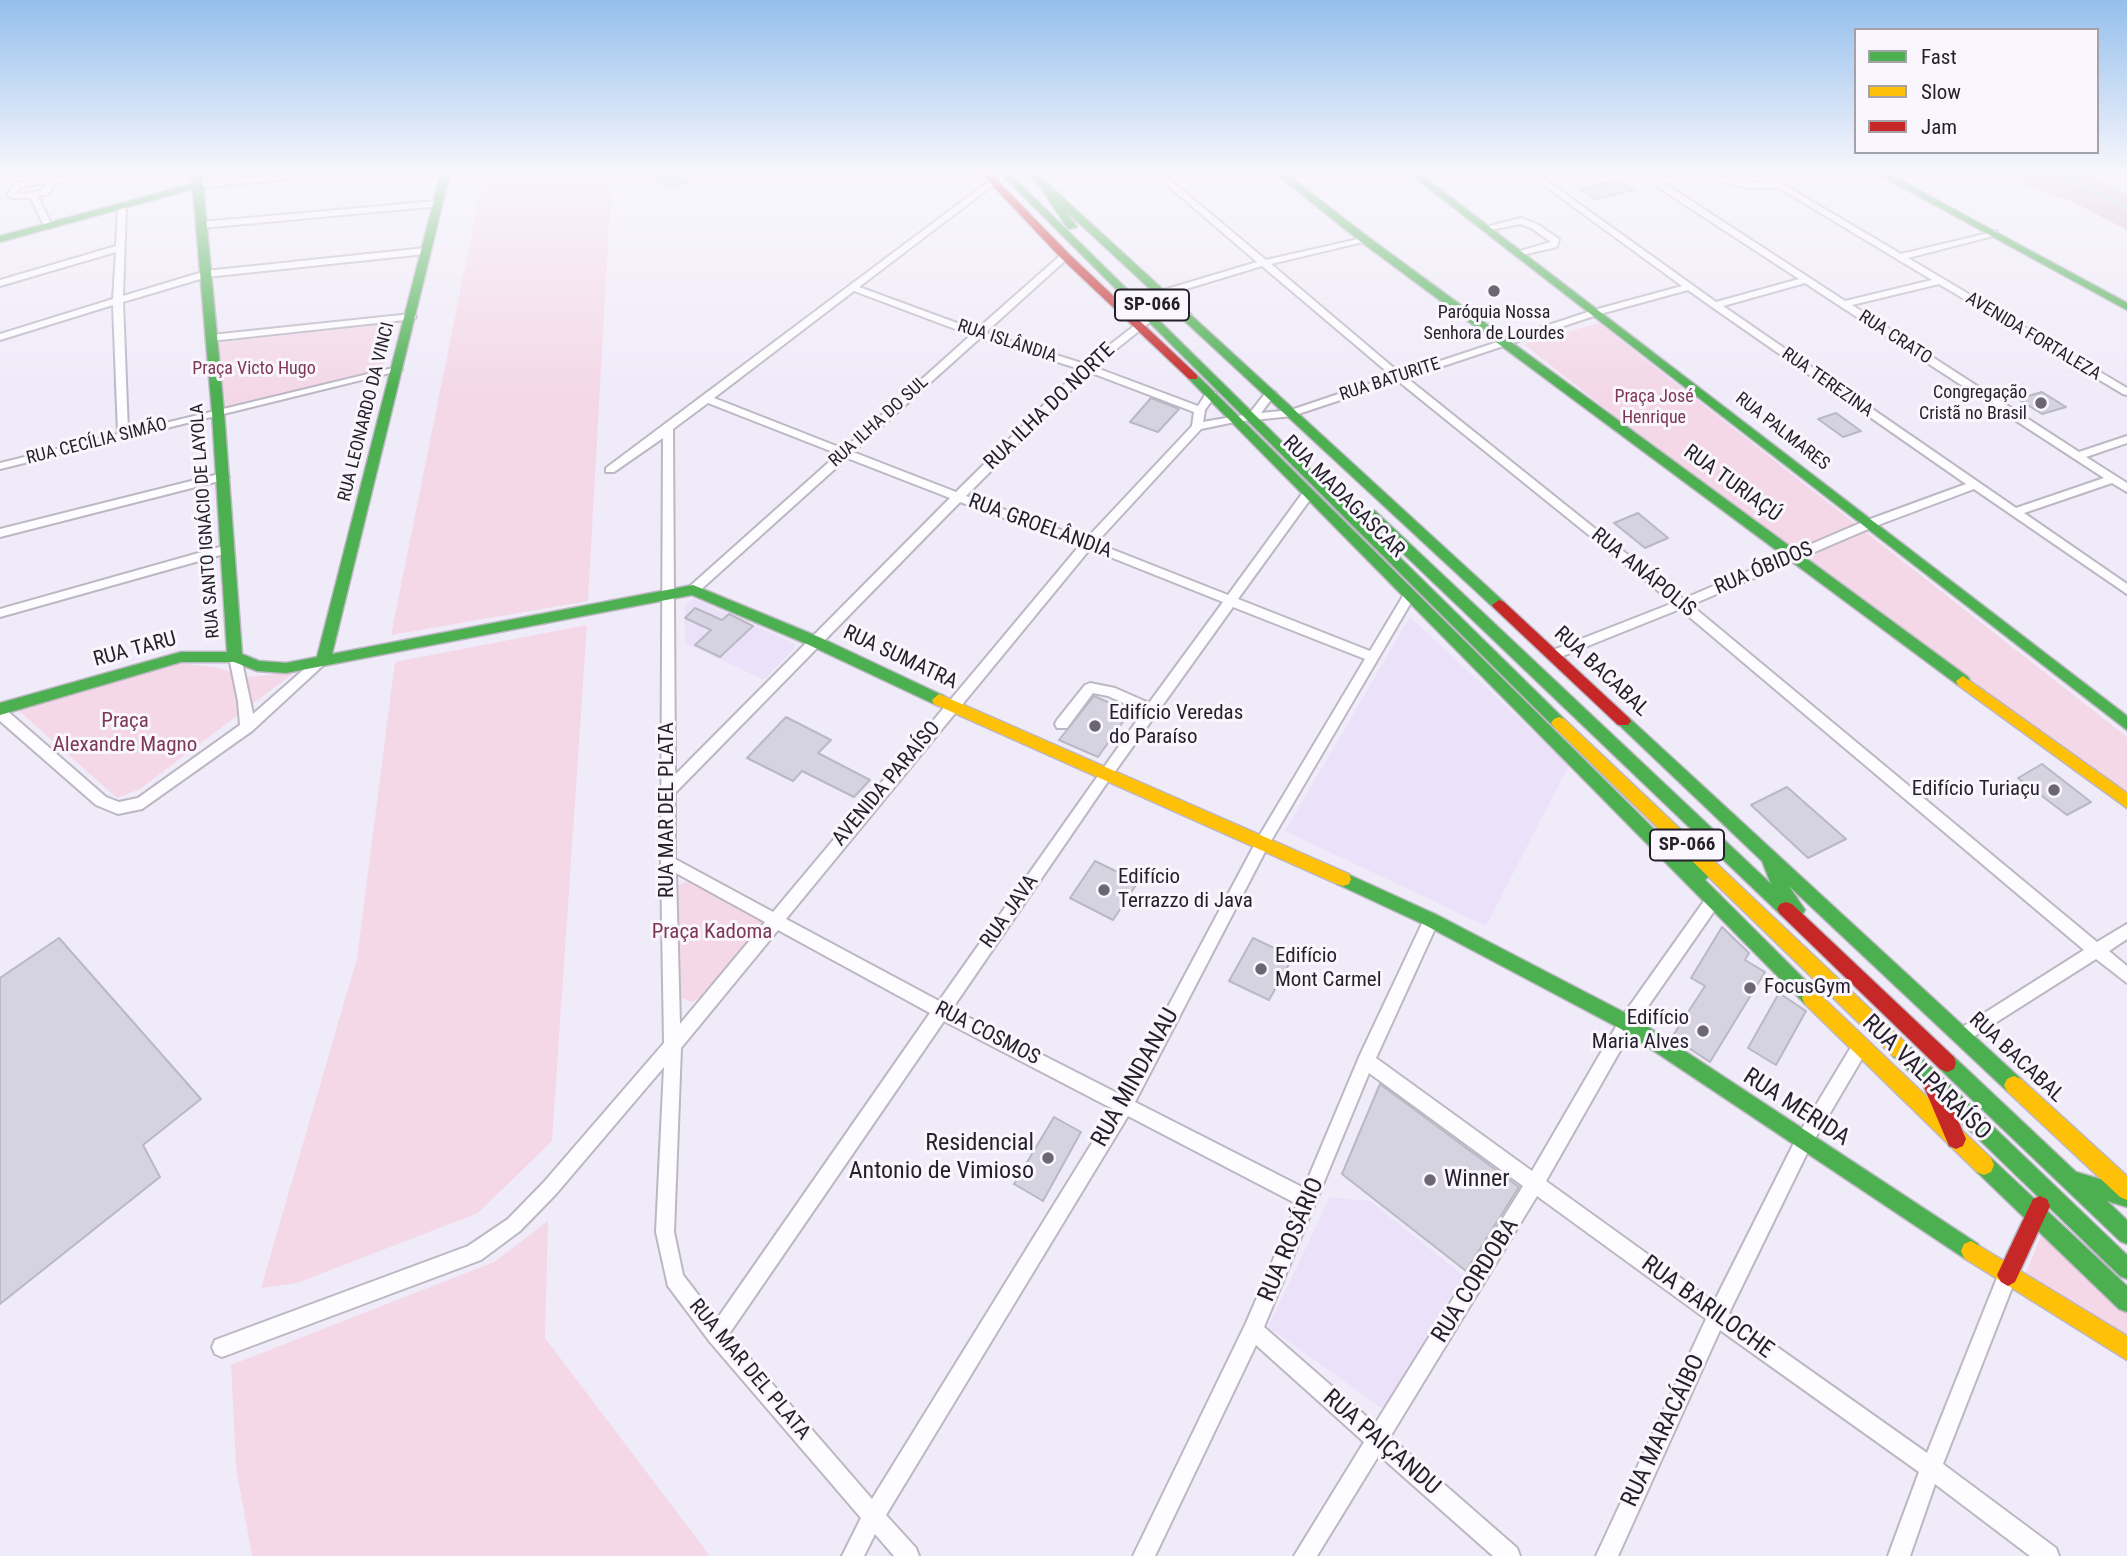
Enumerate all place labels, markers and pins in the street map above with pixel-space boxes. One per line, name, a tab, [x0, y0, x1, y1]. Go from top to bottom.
marker: Paróquia Nossa Senhora de Lourdes	[1486, 283, 1502, 299]
place label: Paróquia Nossa Senhora de Lourdes	[1424, 302, 1564, 344]
place label: Congregação Cristã no Brasil	[1919, 382, 2027, 424]
marker: Congregação Cristã no Brasil	[2033, 395, 2049, 411]
place label: Edifício Veredas do Paraíso	[1109, 701, 1243, 751]
marker: Edifício Veredas do Paraíso	[1087, 718, 1103, 734]
place label: Edifício Turiaçu	[1912, 777, 2040, 803]
marker: Edifício Turiaçu	[2046, 782, 2062, 798]
place label: Edifício Terrazzo di Java	[1118, 865, 1253, 915]
marker: Edifício Terrazzo di Java	[1096, 882, 1112, 898]
place label: Edifício Mont Carmel	[1275, 944, 1381, 994]
marker: Edifício Mont Carmel	[1253, 961, 1269, 977]
place label: FocusGym	[1764, 975, 1851, 1001]
marker: FocusGym	[1742, 980, 1758, 996]
place label: Edifício Maria Alves	[1592, 1006, 1689, 1056]
marker: Edifício Maria Alves	[1695, 1023, 1711, 1039]
place label: Residencial Antonio de Vimioso	[849, 1130, 1034, 1186]
marker: Residencial Antonio de Vimioso	[1040, 1150, 1056, 1166]
place label: Winner	[1444, 1166, 1510, 1194]
marker: Winner	[1422, 1172, 1438, 1188]

